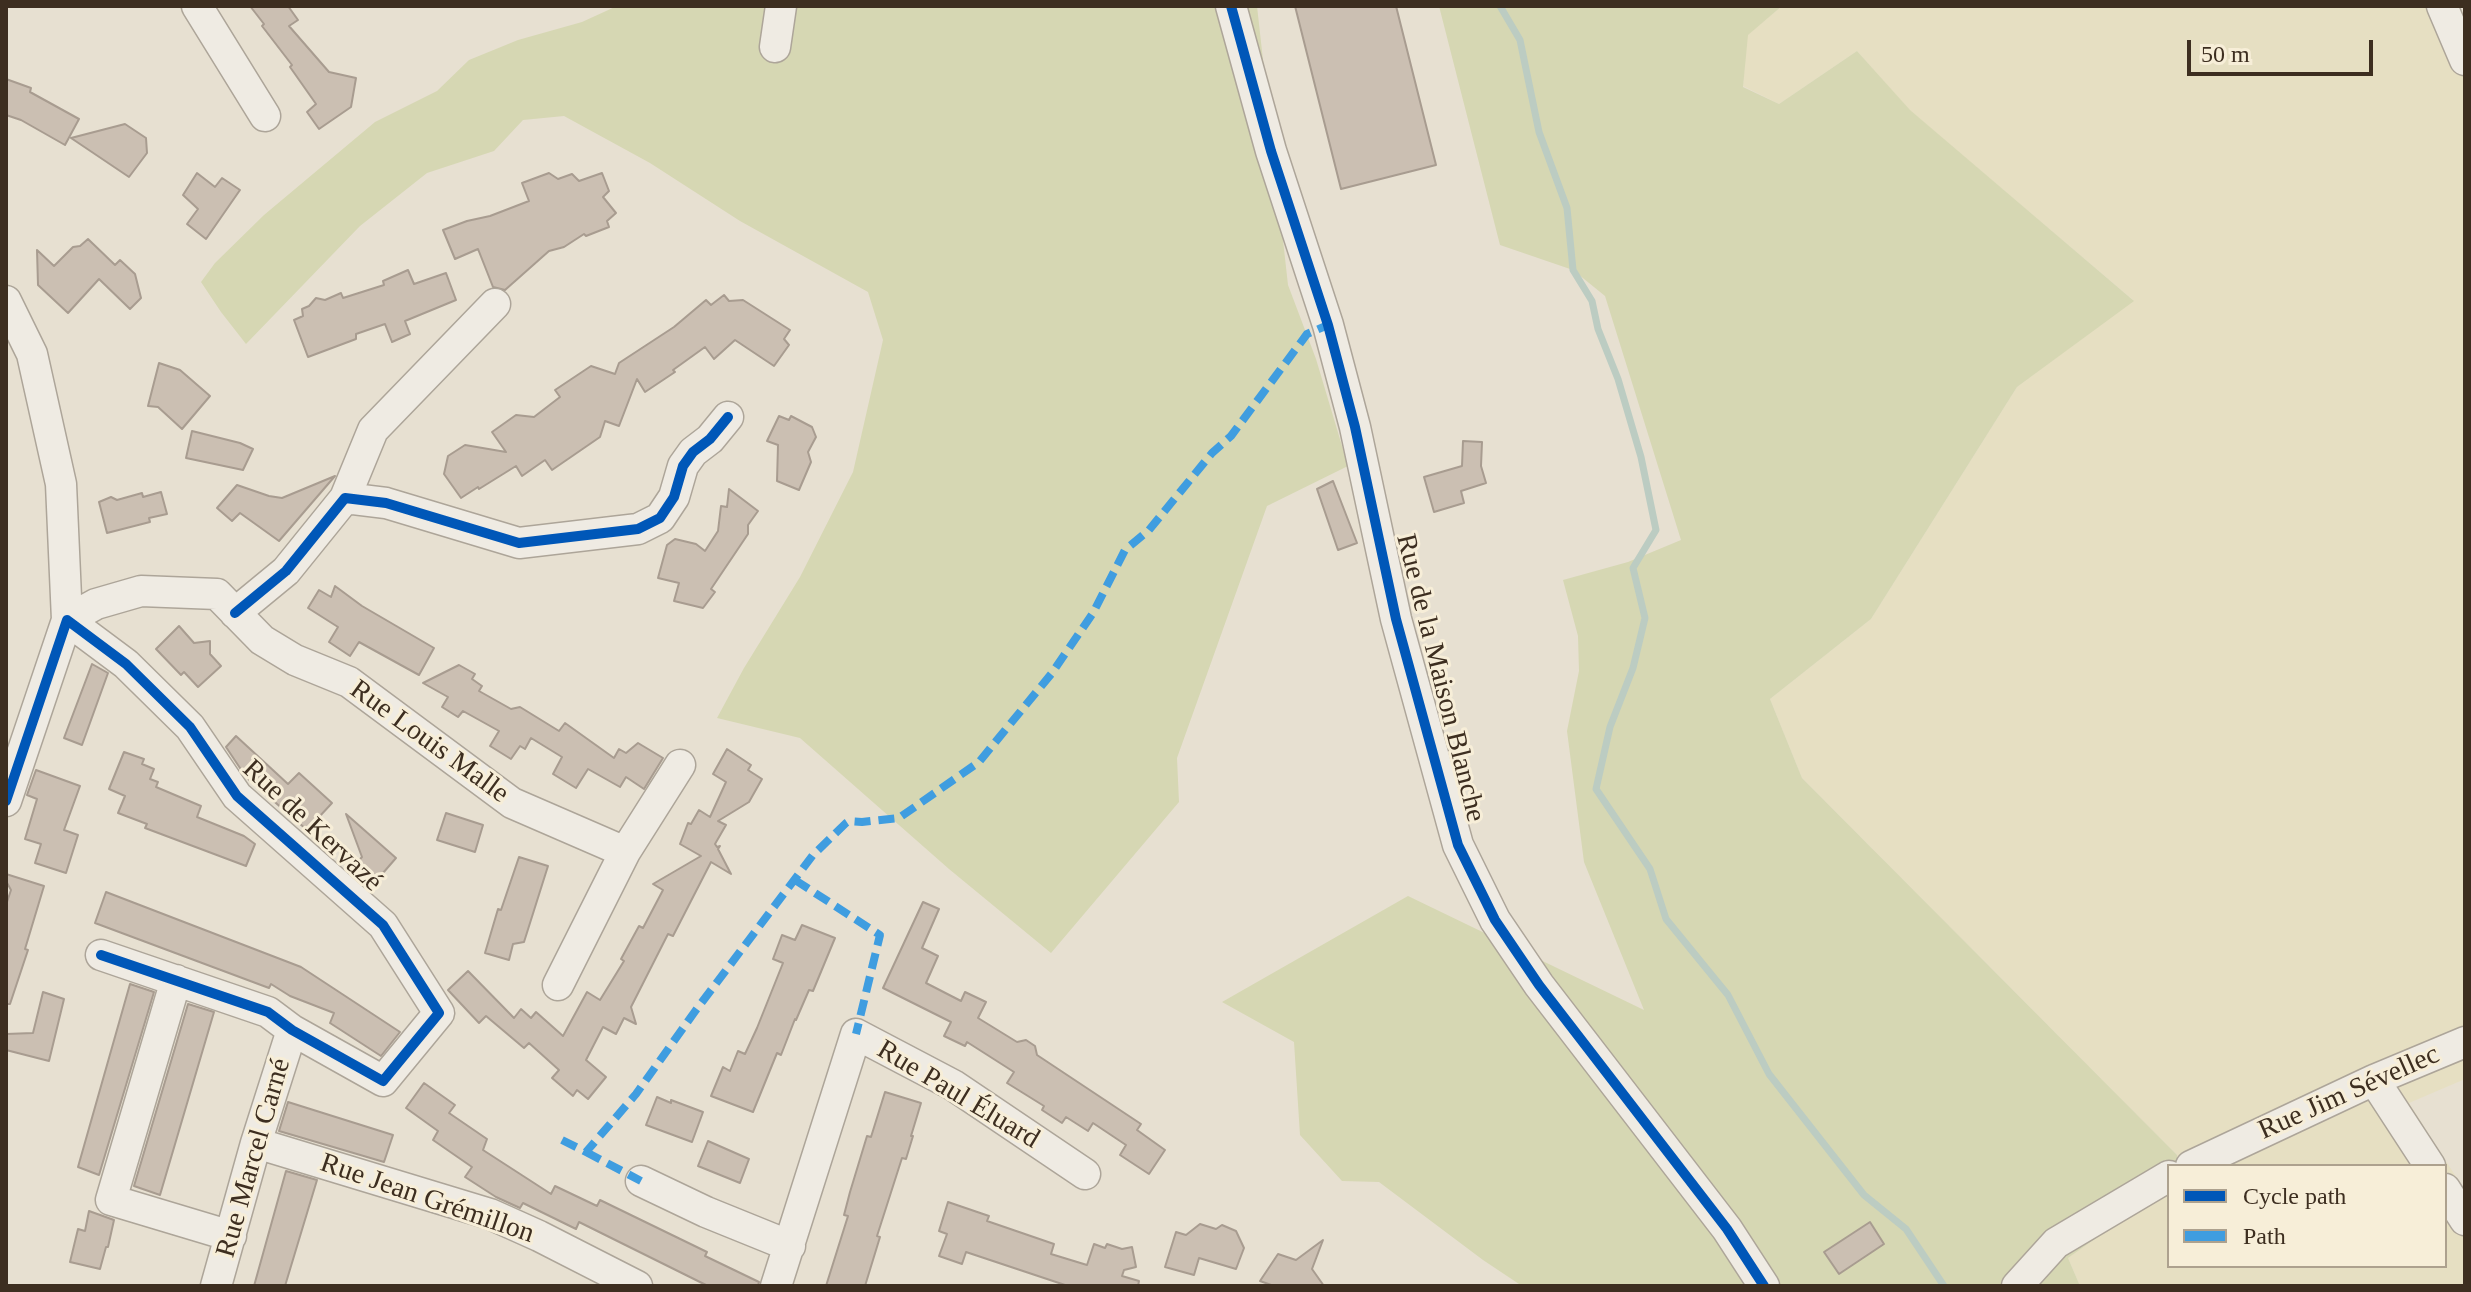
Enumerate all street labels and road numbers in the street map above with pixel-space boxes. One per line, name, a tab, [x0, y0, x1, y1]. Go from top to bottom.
street label: Rue de la Maison Blanche	[1388, 531, 1492, 825]
street label: Rue Louis Malle	[343, 673, 515, 811]
street label: Rue de Kervazé	[235, 753, 389, 899]
street label: Rue Paul Éluard	[871, 1033, 1045, 1157]
street label: Rue Jim Sévellec	[2253, 1038, 2445, 1148]
street label: Rue Marcel Carné	[210, 1055, 298, 1261]
street label: Rue Jean Grémillon	[316, 1147, 538, 1251]

